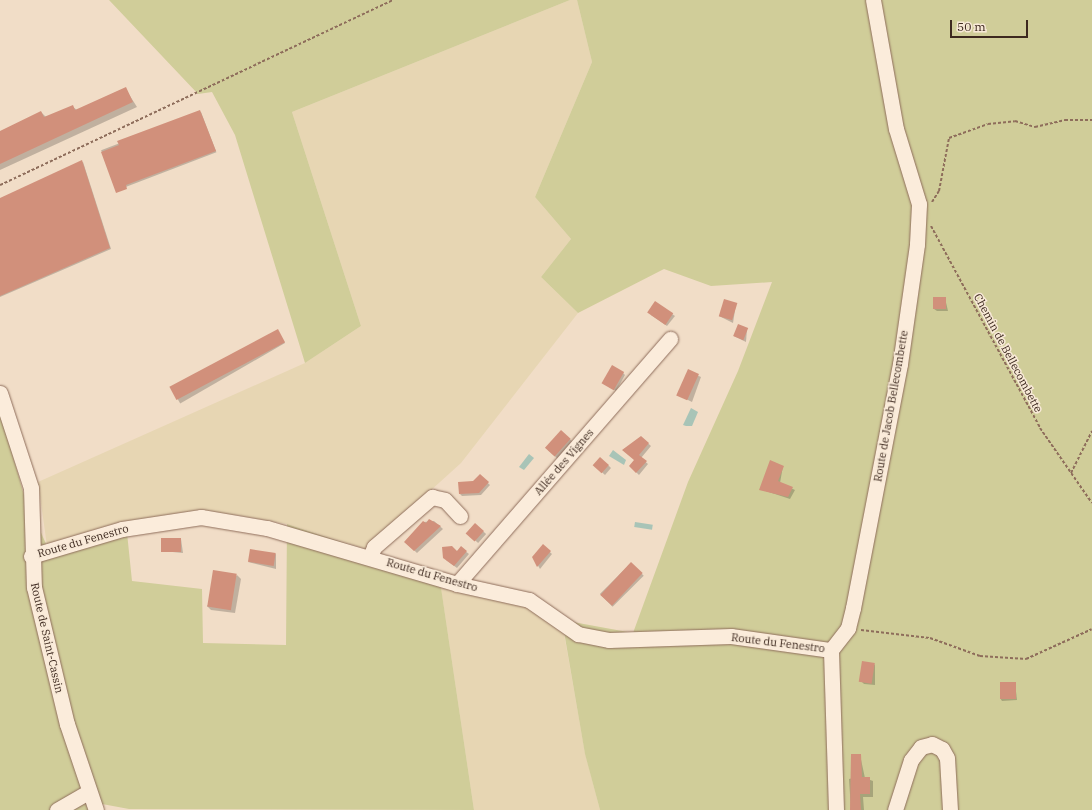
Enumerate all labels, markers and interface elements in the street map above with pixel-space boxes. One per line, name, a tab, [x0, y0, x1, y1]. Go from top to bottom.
scale bar	[952, 12, 1030, 38]
text: 50 m	[957, 19, 986, 34]
street label: Chemin de Bellecombette	[971, 291, 1045, 415]
street label: Route de Jacob Bellecombette	[871, 329, 911, 483]
street label: Allée des Vignes	[532, 426, 596, 498]
street label: Route du Fenestro	[36, 522, 130, 560]
street label: Route du Fenestro	[385, 556, 479, 594]
street label: Route de Saint-Cassin	[28, 581, 66, 695]
street label: Route du Fenestro	[730, 631, 826, 655]

